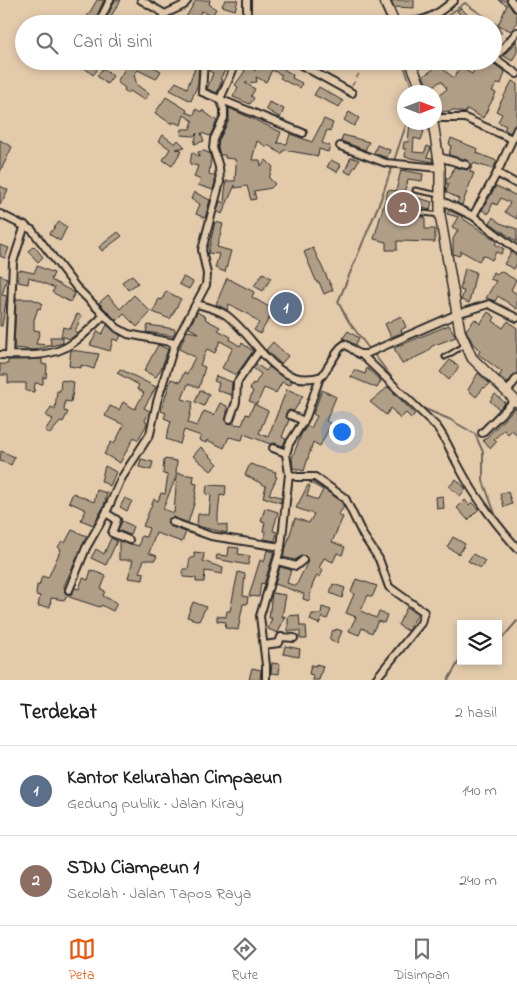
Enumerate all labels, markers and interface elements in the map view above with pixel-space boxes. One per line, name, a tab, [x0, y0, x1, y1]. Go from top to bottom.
search box	[15, 15, 502, 70]
icon: search	[33, 29, 61, 57]
text: Cari di sini	[73, 29, 152, 56]
north arrow	[397, 85, 442, 130]
pin: 2	[387, 189, 419, 227]
pin: 1	[270, 289, 302, 327]
your location	[329, 419, 355, 445]
map controls	[457, 620, 502, 665]
button: layers	[457, 620, 502, 665]
text: Terdekat	[20, 698, 97, 728]
text: 2 hasil	[455, 701, 497, 725]
text: Kantor Kelurahan Cimpaeun	[67, 765, 282, 792]
text: 1	[33, 779, 39, 803]
text: 140 m	[462, 779, 497, 803]
text: Gedung publik · Jalan Kiray	[67, 792, 244, 816]
text: SDN Ciampeun 1	[67, 855, 199, 882]
text: 2	[32, 869, 40, 893]
text: 240 m	[459, 869, 497, 893]
text: Sekolah · Jalan Tapos Raya	[67, 882, 251, 906]
tab: Peta	[68, 935, 96, 986]
tab: Rute	[231, 935, 259, 986]
tab: Disimpan	[394, 935, 449, 986]

